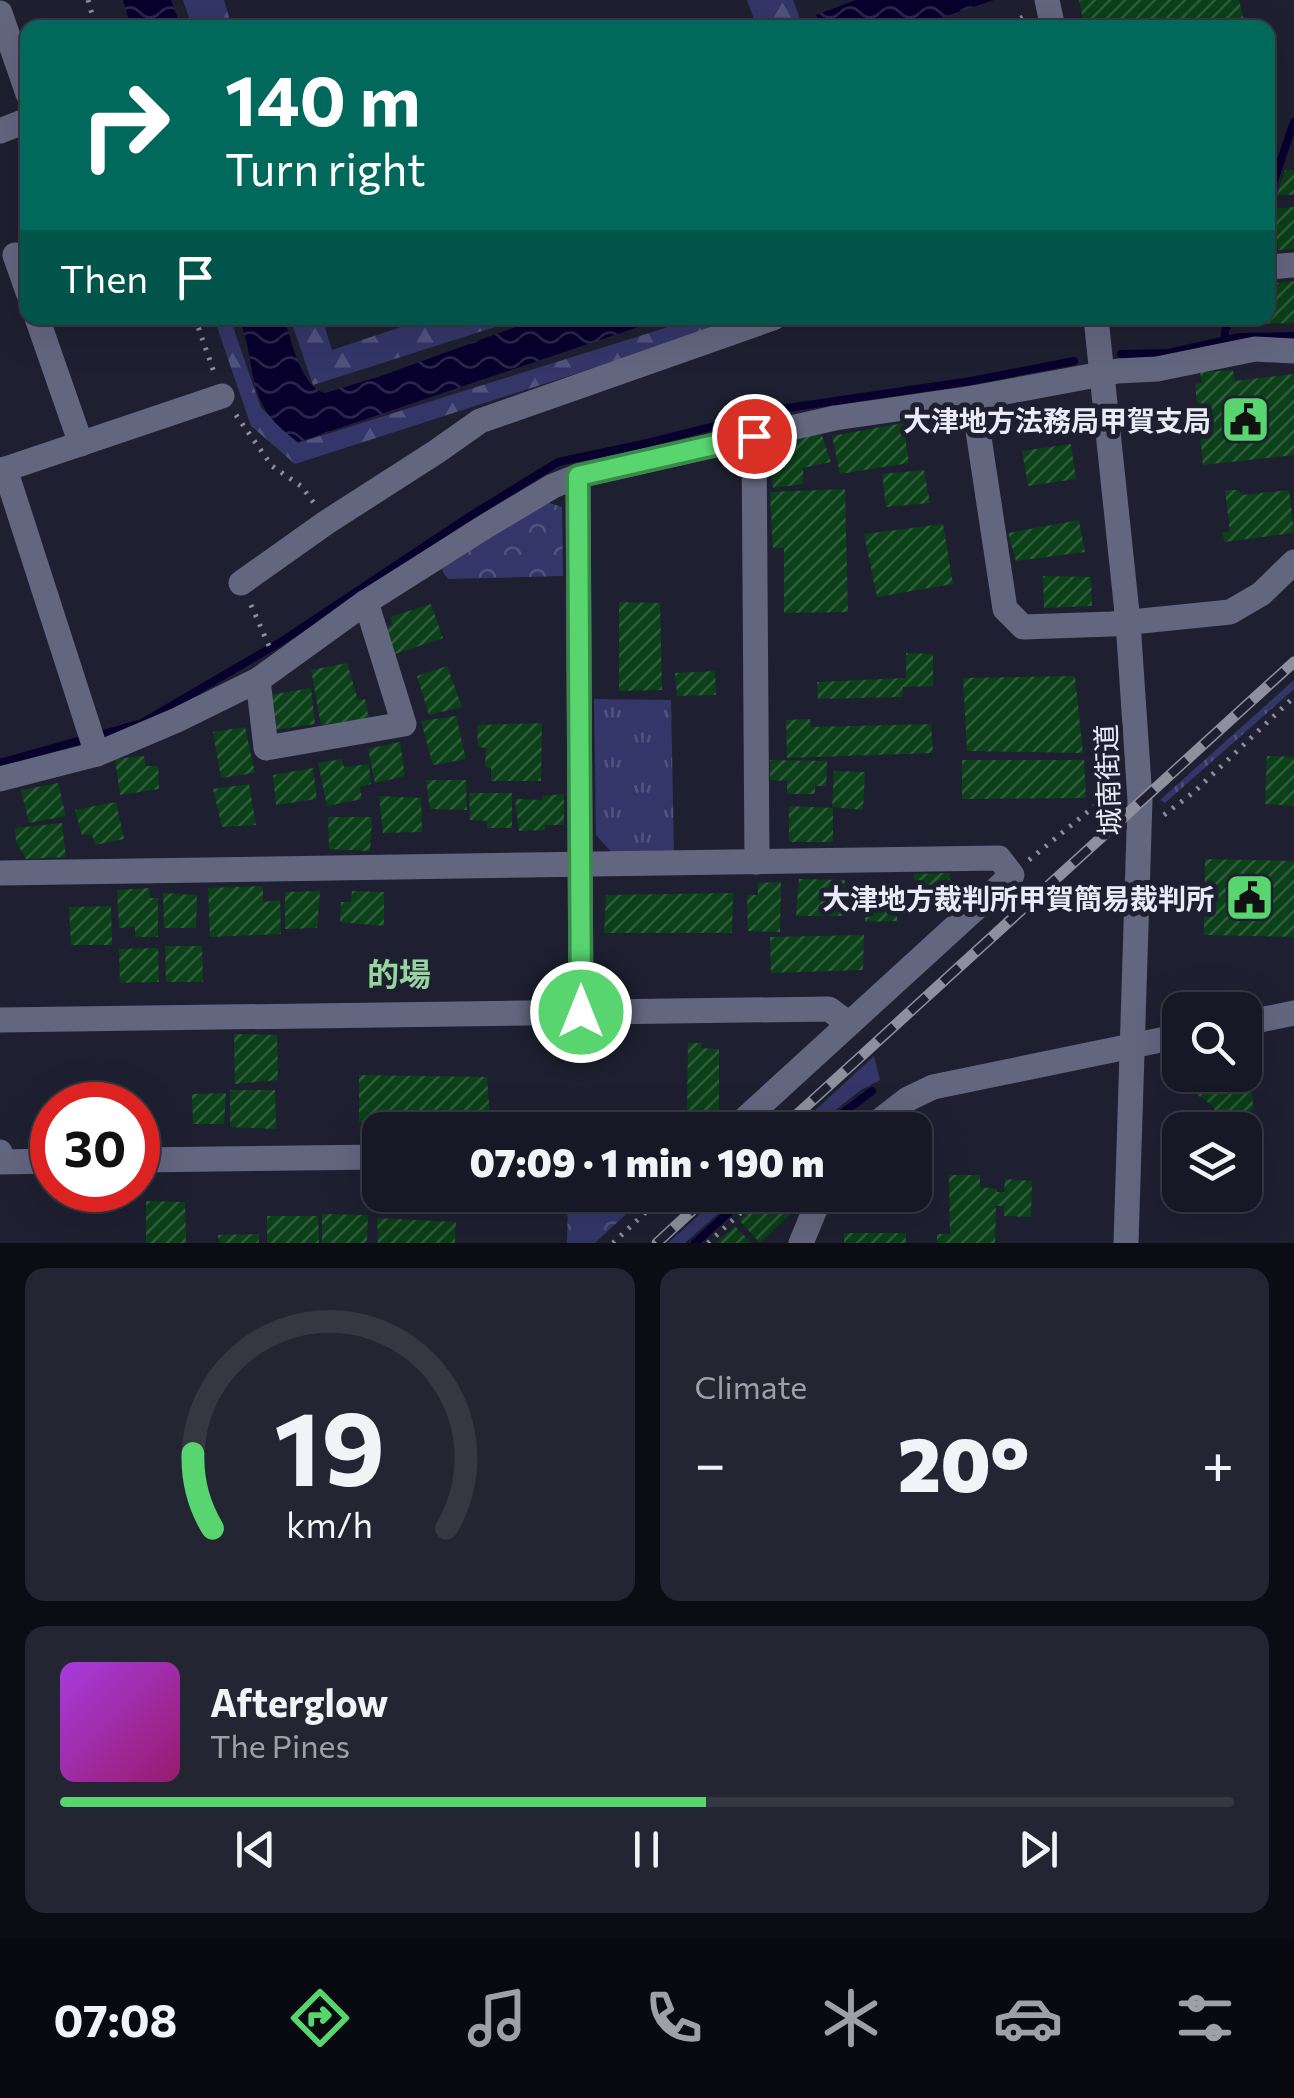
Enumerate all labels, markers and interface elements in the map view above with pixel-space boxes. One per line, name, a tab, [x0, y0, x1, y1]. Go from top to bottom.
text: 140 m	[225, 55, 421, 140]
icon: right	[60, 60, 190, 190]
text: Turn right	[225, 140, 426, 195]
icon: arrive	[168, 250, 223, 305]
text: Then	[60, 254, 148, 301]
pin	[712, 394, 797, 479]
public building icon: 大津地方法務局甲賀支局	[1220, 394, 1272, 446]
place label: 大津地方法務局甲賀支局	[903, 403, 1211, 437]
icon: arrive	[727, 409, 782, 464]
street label: 城南街道	[1088, 723, 1126, 837]
public building icon: 大津地方裁判所甲賀簡易裁判所	[1223, 872, 1275, 924]
place label: 大津地方裁判所甲賀簡易裁判所	[822, 881, 1214, 915]
district label: 的場	[367, 953, 431, 993]
position arrow	[529, 960, 633, 1064]
map controls	[1162, 992, 1262, 1212]
button: search	[1162, 992, 1262, 1092]
speed limit sign: 30	[30, 1082, 160, 1212]
button: layers	[1162, 1112, 1262, 1212]
text: 07:09 · 1 min · 190 m	[469, 1138, 825, 1185]
text: Climate	[695, 1366, 807, 1406]
text: 19	[274, 1380, 385, 1507]
text: 20°	[898, 1416, 1030, 1507]
text: −	[695, 1428, 726, 1495]
text: +	[1202, 1428, 1234, 1495]
text: km/h	[286, 1502, 373, 1545]
text: Afterglow	[210, 1678, 388, 1725]
text: The Pines	[210, 1725, 350, 1765]
icon: previous	[228, 1822, 283, 1877]
icon: pause	[619, 1822, 674, 1877]
icon: next	[1011, 1822, 1066, 1877]
icon: directions	[285, 1983, 355, 2053]
icon: music	[462, 1983, 532, 2053]
icon: phone	[639, 1983, 709, 2053]
icon: climate	[816, 1983, 886, 2053]
icon: car	[993, 1983, 1063, 2053]
icon: filters	[1170, 1983, 1240, 2053]
text: 07:08	[54, 1991, 177, 2046]

